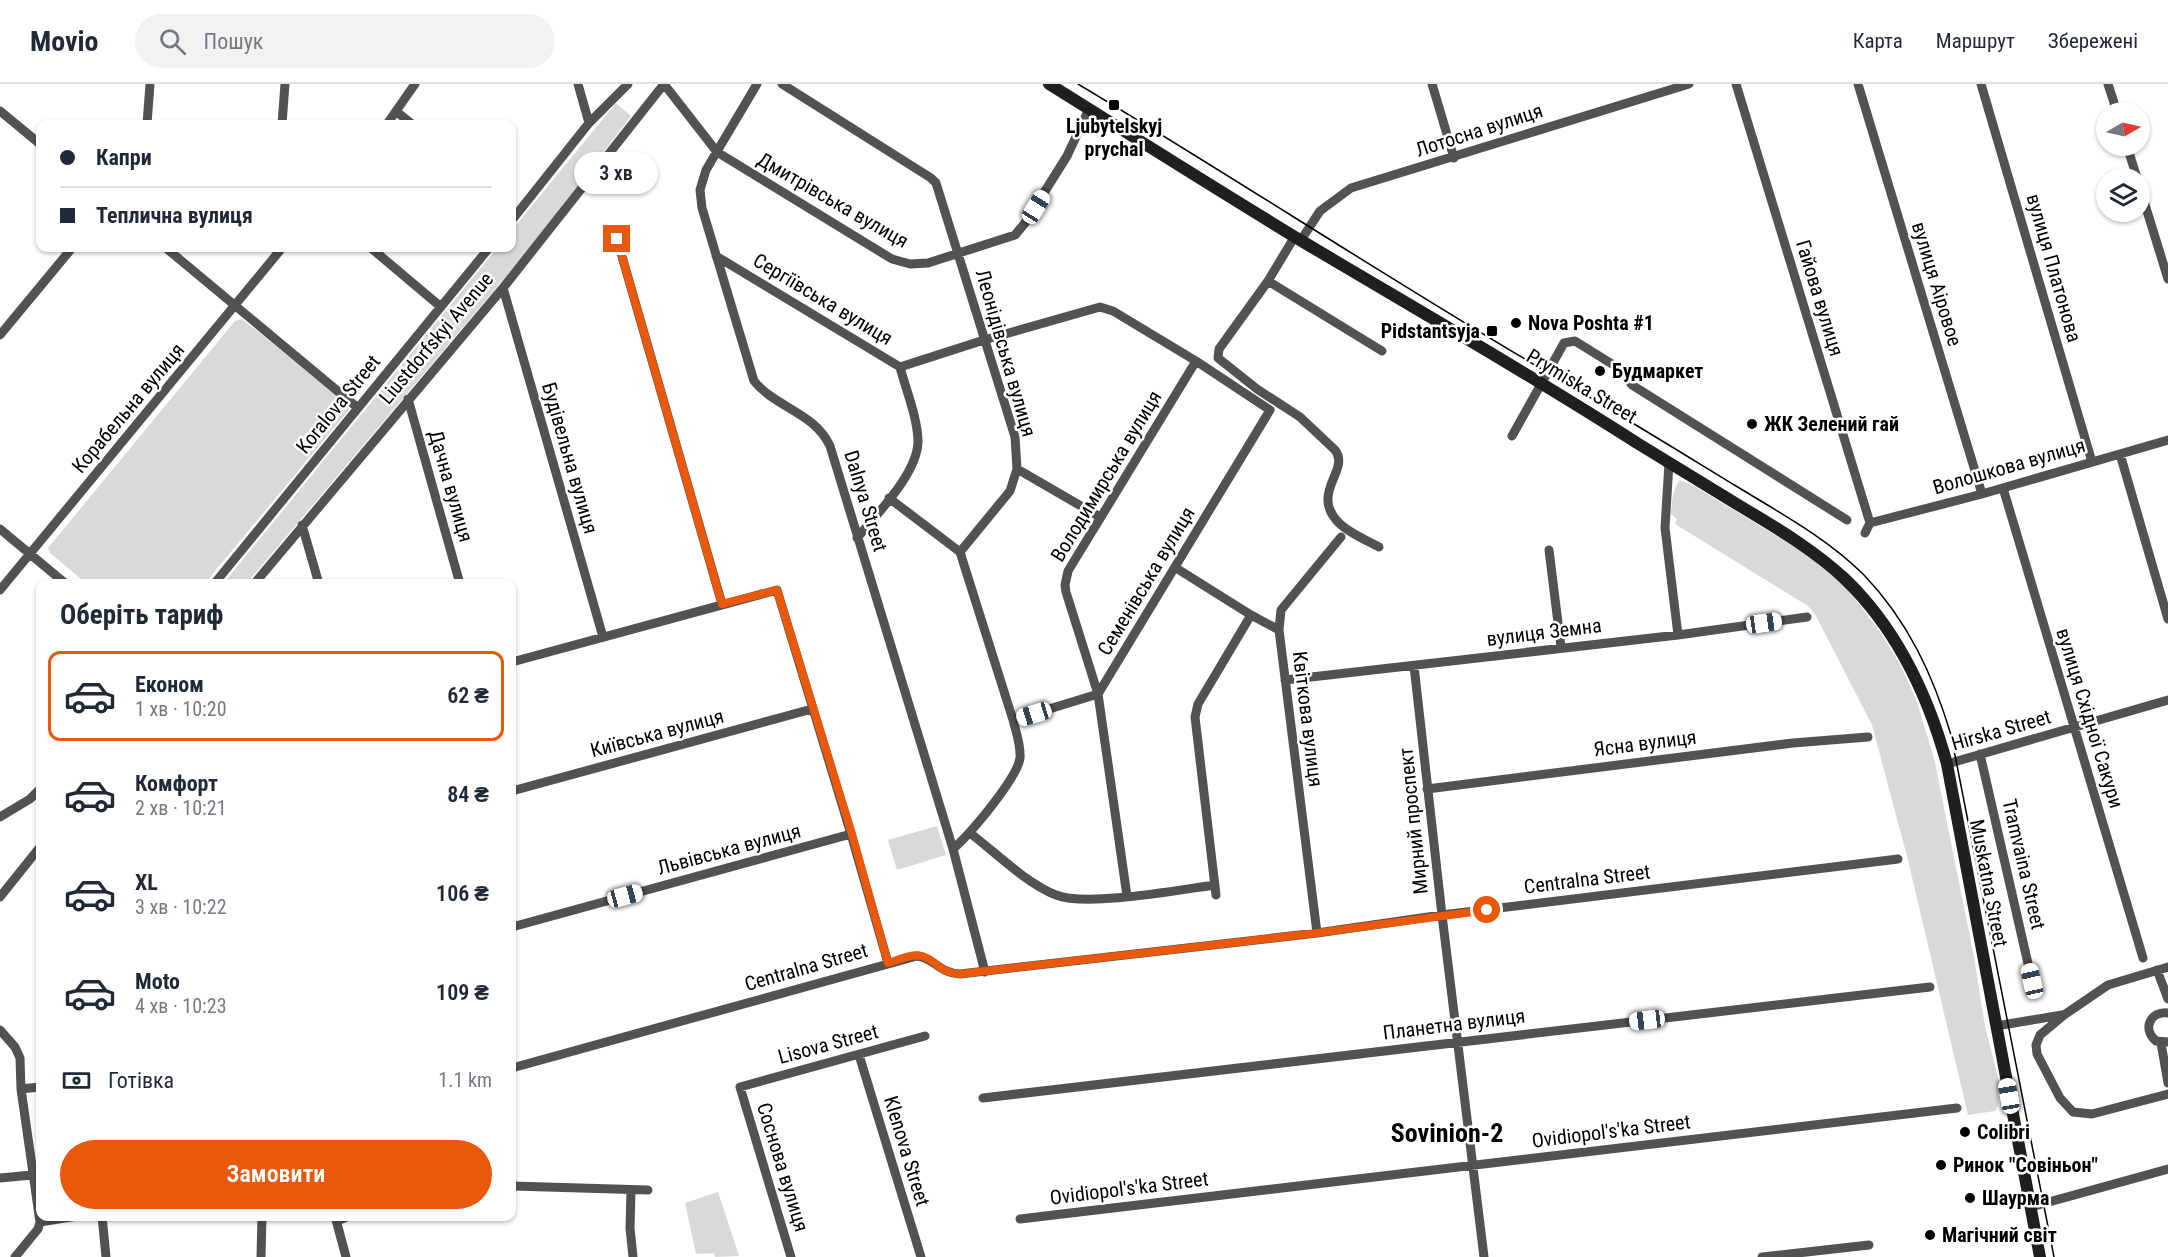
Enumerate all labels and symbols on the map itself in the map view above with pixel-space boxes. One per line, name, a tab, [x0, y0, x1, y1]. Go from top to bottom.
marker: Ljubytelskyj prychal	[1107, 98, 1121, 112]
street label: Лотосна вулиця	[1412, 98, 1546, 162]
north arrow	[2096, 102, 2150, 156]
place label: Ljubytelskyj prychal	[1066, 114, 1162, 161]
street label: Дмитрівська вулиця	[753, 147, 913, 253]
callout: 3 хв	[575, 152, 659, 194]
car	[1019, 187, 1053, 227]
street label: вулиця Платонова	[2021, 191, 2087, 345]
street label: вулиця Аіровое	[1907, 219, 1967, 349]
route end	[603, 225, 630, 252]
street label: Гайова вулиця	[1791, 237, 1849, 359]
street label: Сергіївська вулиця	[749, 248, 897, 350]
street label: Liustdorfskyi Avenue	[374, 267, 498, 409]
street label: Леонідівська вулиця	[971, 267, 1041, 439]
place label: Nova Poshta #1	[1528, 311, 1654, 335]
marker: Nova Poshta #1	[1509, 316, 1523, 330]
place label: Pidstantsyja	[1381, 319, 1480, 343]
marker: Pidstantsyja	[1485, 324, 1499, 338]
street label: Корабельна вулиця	[67, 338, 189, 478]
street label: Prymiska Street	[1522, 344, 1642, 428]
street label: Koralova Street	[291, 350, 385, 458]
place label: Будмаркет	[1612, 359, 1703, 383]
marker: Будмаркет	[1593, 364, 1607, 378]
street label: Будівельна вулиця	[537, 380, 603, 536]
street label: Володимирська вулиця	[1045, 386, 1167, 566]
place label: ЖК Зелений гай	[1764, 412, 1899, 436]
marker: ЖК Зелений гай	[1745, 417, 1759, 431]
street label: Дачна вулиця	[424, 427, 478, 545]
street label: Волошкова вулиця	[1930, 433, 2088, 499]
street label: Dalnya Street	[839, 448, 893, 555]
street label: Семенівська вулиця	[1092, 502, 1200, 660]
car	[1745, 612, 1783, 634]
street label: вулиця Земна	[1485, 613, 1603, 651]
street label: вулиця Східної Сакури	[2051, 625, 2129, 811]
street label: Квіткова вулиця	[1288, 650, 1328, 788]
car	[1014, 700, 1054, 728]
street label: Київська вулиця	[588, 704, 726, 762]
street label: Hirska Street	[1949, 704, 2054, 756]
street label: Ясна вулиця	[1592, 725, 1698, 761]
street label: Мирний проспект	[1393, 747, 1433, 895]
street label: Tramvaina Street	[1997, 796, 2051, 932]
street label: Muskatna Street	[1965, 817, 2013, 949]
street label: Львівська вулиця	[655, 818, 803, 880]
street label: Centralna Street	[1523, 859, 1652, 899]
car	[605, 883, 645, 909]
route start	[1473, 896, 1500, 923]
street label: Centralna Street	[742, 938, 870, 996]
car	[2019, 961, 2045, 1001]
street label: Планетна вулиця	[1382, 1003, 1526, 1045]
car	[1628, 1009, 1666, 1031]
street label: Lisova Street	[775, 1019, 881, 1069]
car	[1997, 1077, 2021, 1115]
street label: Klenova Street	[879, 1093, 935, 1209]
street label: Соснова вулиця	[752, 1100, 814, 1234]
street label: Ovidiopol's'ka Street	[1530, 1109, 1692, 1153]
district label: Sovinion-2	[1391, 1118, 1503, 1148]
place label: Colibri	[1977, 1120, 2030, 1144]
marker: Colibri	[1958, 1125, 1972, 1139]
place label: Ринок "Совіньон"	[1953, 1153, 2098, 1177]
marker: Ринок "Совіньон"	[1934, 1158, 1948, 1172]
street label: Ovidiopol's'ka Street	[1048, 1166, 1210, 1210]
place label: Шаурма	[1982, 1186, 2049, 1210]
marker: Шаурма	[1963, 1191, 1977, 1205]
place label: Магічний світ	[1942, 1223, 2057, 1247]
marker: Магічний світ	[1923, 1228, 1937, 1242]

